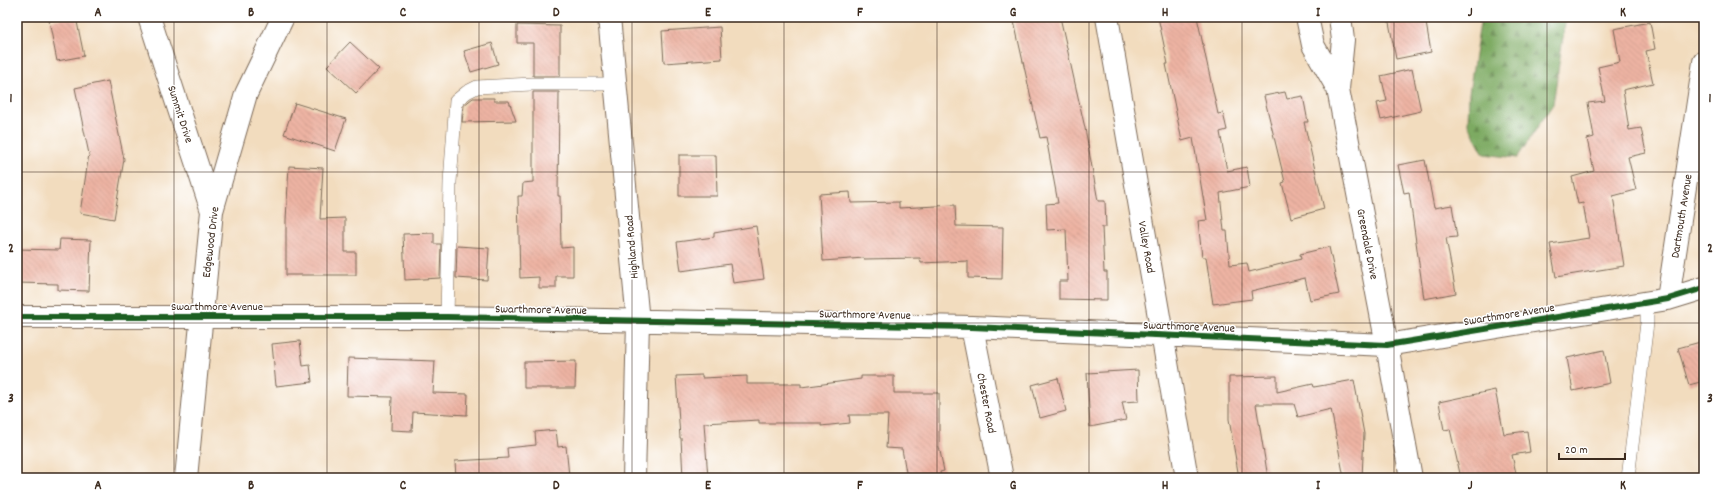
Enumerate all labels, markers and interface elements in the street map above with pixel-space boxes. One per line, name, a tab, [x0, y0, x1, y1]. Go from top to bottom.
text: A	[94, 4, 102, 23]
text: B	[248, 4, 254, 23]
text: C	[400, 4, 407, 23]
text: D	[553, 4, 560, 23]
text: E	[705, 4, 712, 23]
text: F	[857, 4, 863, 23]
text: G	[1010, 4, 1017, 23]
text: H	[1162, 4, 1169, 23]
text: I	[1316, 4, 1321, 23]
text: J	[1468, 4, 1473, 23]
text: K	[1620, 4, 1626, 23]
street label: Summit Drive	[162, 84, 197, 145]
text: 1	[10, 90, 13, 109]
text: 1	[1709, 90, 1712, 109]
street label: Dartmouth Avenue	[1667, 173, 1698, 260]
street label: Edgewood Drive	[199, 206, 224, 279]
street label: Greendale Drive	[1351, 207, 1382, 281]
street label: Highland Road	[621, 214, 644, 279]
street label: Valley Road	[1133, 220, 1158, 275]
text: 2	[8, 240, 14, 259]
text: 2	[1707, 240, 1713, 259]
street label: Swarthmore Avenue	[171, 299, 263, 316]
street label: Swarthmore Avenue	[1463, 300, 1556, 331]
street label: Swarthmore Avenue	[495, 301, 587, 320]
street label: Swarthmore Avenue	[819, 306, 911, 325]
street label: Swarthmore Avenue	[1143, 317, 1235, 338]
street label: Chester Road	[971, 372, 1000, 435]
text: 3	[8, 390, 14, 409]
text: 3	[1707, 390, 1713, 409]
scale bar	[1559, 435, 1625, 461]
text: 20 m	[1565, 442, 1588, 459]
text: A	[94, 477, 102, 495]
text: B	[248, 477, 254, 495]
text: C	[400, 477, 407, 495]
text: D	[553, 477, 560, 495]
text: E	[705, 477, 712, 495]
text: F	[857, 477, 863, 495]
text: G	[1010, 477, 1017, 495]
text: H	[1162, 477, 1169, 495]
text: I	[1316, 477, 1321, 495]
text: J	[1468, 477, 1473, 495]
text: K	[1620, 477, 1626, 495]

